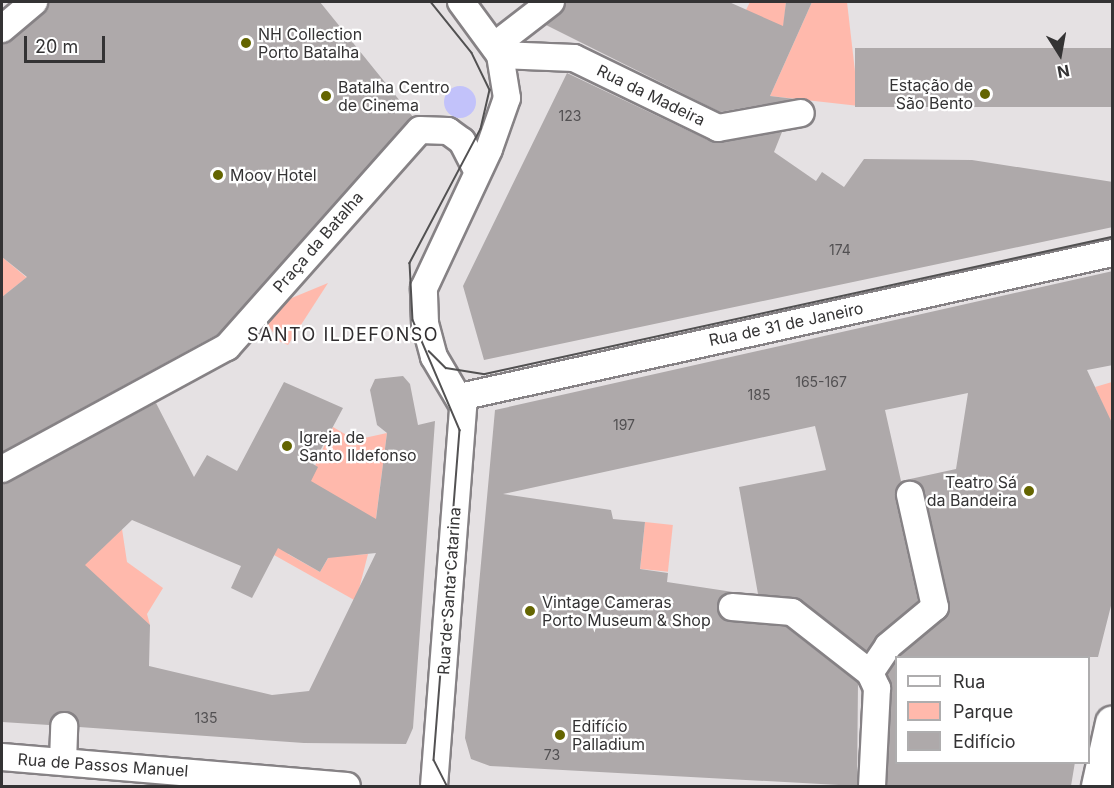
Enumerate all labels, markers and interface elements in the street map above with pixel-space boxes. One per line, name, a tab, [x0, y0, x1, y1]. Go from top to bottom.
scale bar	[27, 24, 108, 62]
place label: NH Collection Porto Batalha	[258, 24, 362, 62]
north arrow	[1030, 24, 1090, 84]
text: 20 m	[35, 36, 78, 57]
marker: NH Collection Porto Batalha	[239, 36, 253, 50]
street label: Rua da Madeira	[594, 61, 708, 129]
text: N	[1056, 61, 1071, 83]
place label: Estação de São Bento	[889, 75, 973, 113]
place label: Batalha Centro de Cinema	[338, 77, 450, 115]
marker: Estação de São Bento	[978, 87, 992, 101]
marker: Batalha Centro de Cinema	[319, 89, 333, 103]
house number: 123	[559, 108, 581, 124]
place label: Moov Hotel	[230, 165, 317, 185]
marker: Moov Hotel	[211, 168, 225, 182]
street label: Praça da Batalha	[269, 188, 367, 296]
house number: 174	[829, 242, 851, 258]
street label: Rua de 31 de Janeiro	[707, 298, 865, 350]
district label: SANTO ILDEFONSO	[247, 324, 439, 346]
house number: 165-167	[795, 374, 847, 390]
house number: 185	[748, 387, 770, 403]
house number: 197	[613, 417, 635, 433]
place label: Igreja de Santo Ildefonso	[299, 427, 417, 465]
marker: Igreja de Santo Ildefonso	[280, 439, 294, 453]
place label: Teatro Sá da Bandeira	[927, 472, 1017, 510]
marker: Teatro Sá da Bandeira	[1022, 484, 1036, 498]
street label: Rua de Santa Catarina	[434, 507, 464, 675]
place label: Vintage Cameras Porto Museum & Shop	[542, 592, 711, 630]
marker: Vintage Cameras Porto Museum & Shop	[523, 604, 537, 618]
legend	[895, 656, 1090, 764]
text: Rua	[953, 671, 985, 692]
text: Parque	[953, 701, 1013, 722]
house number: 135	[195, 710, 217, 726]
place label: Edifício Palladium	[572, 716, 645, 754]
marker: Edifício Palladium	[553, 728, 567, 742]
text: Edifício	[953, 731, 1016, 752]
house number: 73	[544, 747, 560, 763]
street label: Rua de Passos Manuel	[17, 749, 189, 781]

